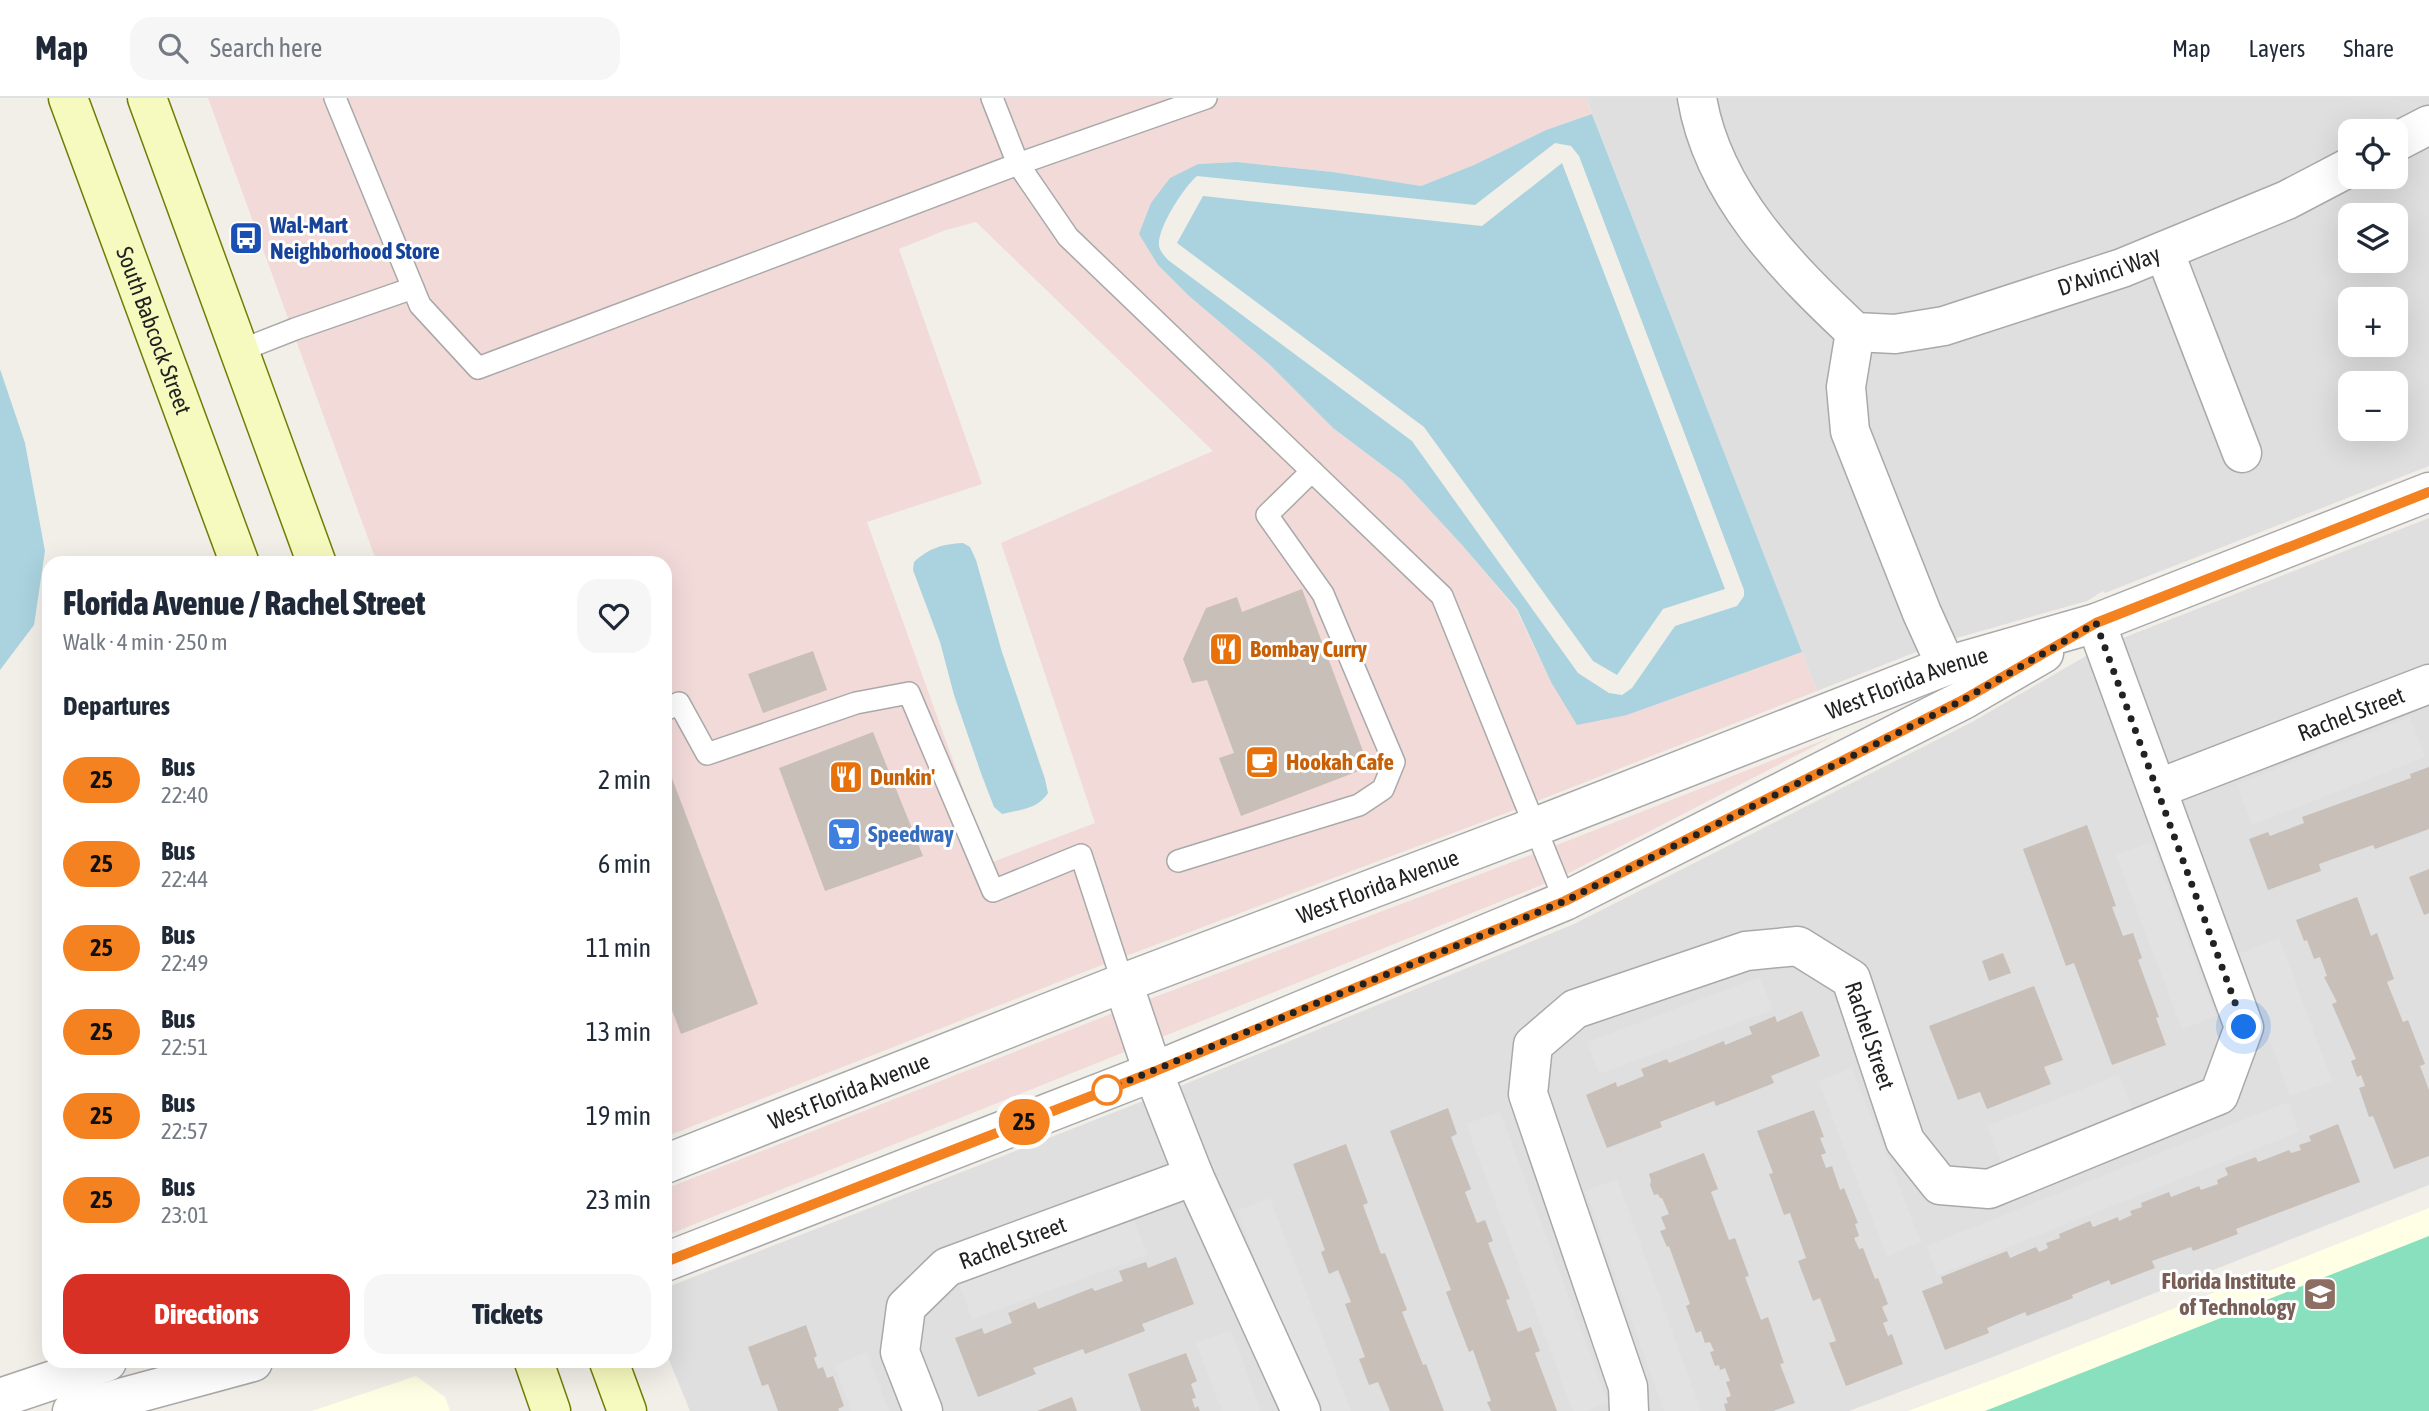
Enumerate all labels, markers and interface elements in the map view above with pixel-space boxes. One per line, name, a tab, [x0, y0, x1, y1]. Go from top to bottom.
search box	[130, 17, 620, 80]
text: Map	[35, 29, 88, 67]
icon: search	[154, 29, 192, 67]
text: Search here	[210, 33, 322, 63]
text: Map	[2172, 35, 2211, 62]
text: Layers	[2249, 35, 2305, 62]
text: Share	[2343, 35, 2394, 62]
map controls	[2338, 119, 2408, 441]
button: locate	[2338, 119, 2408, 189]
button: layers	[2338, 203, 2408, 273]
place label: Wal-Mart Neighborhood Store	[269, 212, 440, 264]
bus stop icon: Wal-Mart Neighborhood Store	[227, 219, 265, 257]
street label: D'Avinci Way	[2054, 241, 2164, 301]
street label: South Babcock Street	[111, 243, 197, 418]
button: +	[2338, 287, 2408, 357]
button: −	[2338, 371, 2408, 441]
button: heart	[577, 579, 651, 653]
text: Florida Avenue / Rachel Street	[63, 584, 425, 622]
text: Walk · 4 min · 250 m	[63, 629, 227, 655]
restaurant icon: Bombay Curry	[1207, 630, 1245, 668]
place label: Bombay Curry	[1250, 636, 1368, 662]
street label: West Florida Avenue	[1822, 642, 1991, 725]
street label: Rachel Street	[2294, 682, 2408, 746]
text: Departures	[63, 691, 170, 721]
cafe icon: Hookah Cafe	[1243, 743, 1281, 781]
place label: Hookah Cafe	[1286, 749, 1394, 775]
text: Bus	[161, 752, 195, 782]
restaurant icon: Dunkin'	[827, 758, 865, 796]
place label: Dunkin'	[870, 764, 935, 790]
text: 2 min	[598, 765, 651, 795]
text: 25	[90, 766, 113, 793]
text: 22:40	[161, 782, 208, 808]
supermarket icon: Speedway	[825, 815, 863, 853]
place label: Speedway	[868, 821, 954, 847]
text: Bus	[161, 836, 195, 866]
street label: West Florida Avenue	[1293, 844, 1462, 929]
text: 6 min	[598, 849, 651, 879]
text: 25	[90, 850, 113, 877]
text: 22:44	[161, 866, 208, 892]
text: Bus	[161, 920, 195, 950]
text: 11 min	[586, 933, 651, 963]
text: 25	[90, 934, 113, 961]
text: 22:49	[161, 950, 208, 976]
street label: Rachel Street	[1840, 978, 1900, 1093]
text: Bus	[161, 1004, 195, 1034]
your location	[2226, 1009, 2261, 1044]
text: 13 min	[586, 1017, 651, 1047]
text: 25	[90, 1018, 113, 1045]
text: 22:51	[161, 1034, 208, 1060]
street label: West Florida Avenue	[765, 1048, 933, 1135]
unlabelled marker	[1092, 1075, 1122, 1105]
text: Bus	[161, 1088, 195, 1118]
line badge: 25	[992, 1099, 1056, 1145]
text: 19 min	[586, 1101, 651, 1131]
text: 25	[90, 1102, 113, 1129]
text: 25	[1013, 1108, 1035, 1135]
text: 22:57	[161, 1118, 208, 1144]
text: Bus	[161, 1172, 195, 1202]
text: 23 min	[586, 1185, 651, 1215]
text: 25	[90, 1186, 113, 1213]
text: 23:01	[161, 1202, 209, 1228]
street label: Rachel Street	[956, 1211, 1070, 1274]
place label: Florida Institute of Technology	[2162, 1268, 2297, 1320]
button: Directions	[63, 1274, 350, 1354]
button: Tickets	[364, 1274, 651, 1354]
school or university icon: Florida Institute of Technology	[2301, 1275, 2339, 1313]

